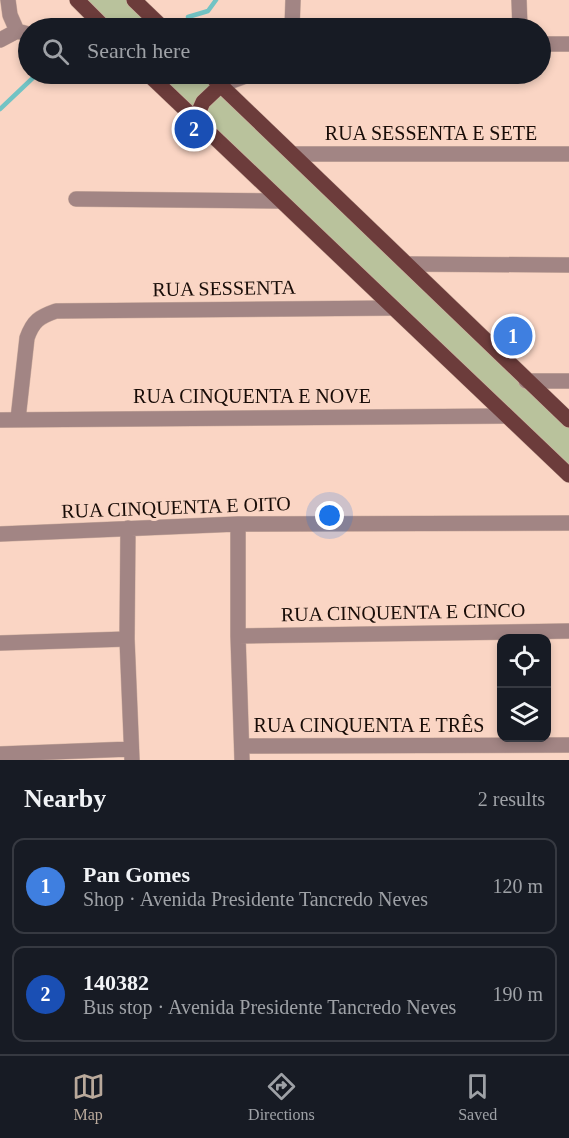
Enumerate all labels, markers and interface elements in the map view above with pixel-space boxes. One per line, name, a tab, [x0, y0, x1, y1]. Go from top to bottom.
search box	[18, 18, 551, 84]
icon: search	[39, 35, 72, 68]
text: Search here	[87, 38, 190, 63]
pin: 2	[174, 106, 214, 152]
street label: RUA SESSENTA E SETE	[325, 122, 537, 144]
street label: RUA SESSENTA	[152, 276, 296, 300]
pin: 1	[494, 314, 532, 358]
street label: RUA CINQUENTA E NOVE	[133, 385, 371, 407]
street label: RUA CINQUENTA E OITO	[61, 492, 291, 522]
your location	[315, 501, 344, 530]
street label: RUA CINQUENTA E CINCO	[281, 599, 525, 625]
map controls	[497, 634, 551, 742]
button: locate	[497, 634, 551, 688]
button: layers	[497, 688, 551, 742]
street label: RUA CINQUENTA E TRÊS	[254, 714, 484, 736]
text: Nearby	[24, 784, 106, 813]
text: 2 results	[478, 788, 545, 810]
text: Pan Gomes	[83, 862, 190, 887]
text: 1	[41, 875, 51, 897]
text: 120 m	[492, 875, 543, 897]
text: Shop · Avenida Presidente Tancredo Neves	[83, 888, 428, 910]
text: 140382	[83, 970, 149, 995]
text: 2	[41, 983, 51, 1005]
text: 190 m	[492, 983, 543, 1005]
text: Bus stop · Avenida Presidente Tancredo Neves	[83, 996, 456, 1018]
tab: Map	[72, 1070, 105, 1124]
tab: Directions	[248, 1070, 315, 1124]
tab: Saved	[458, 1070, 497, 1124]

